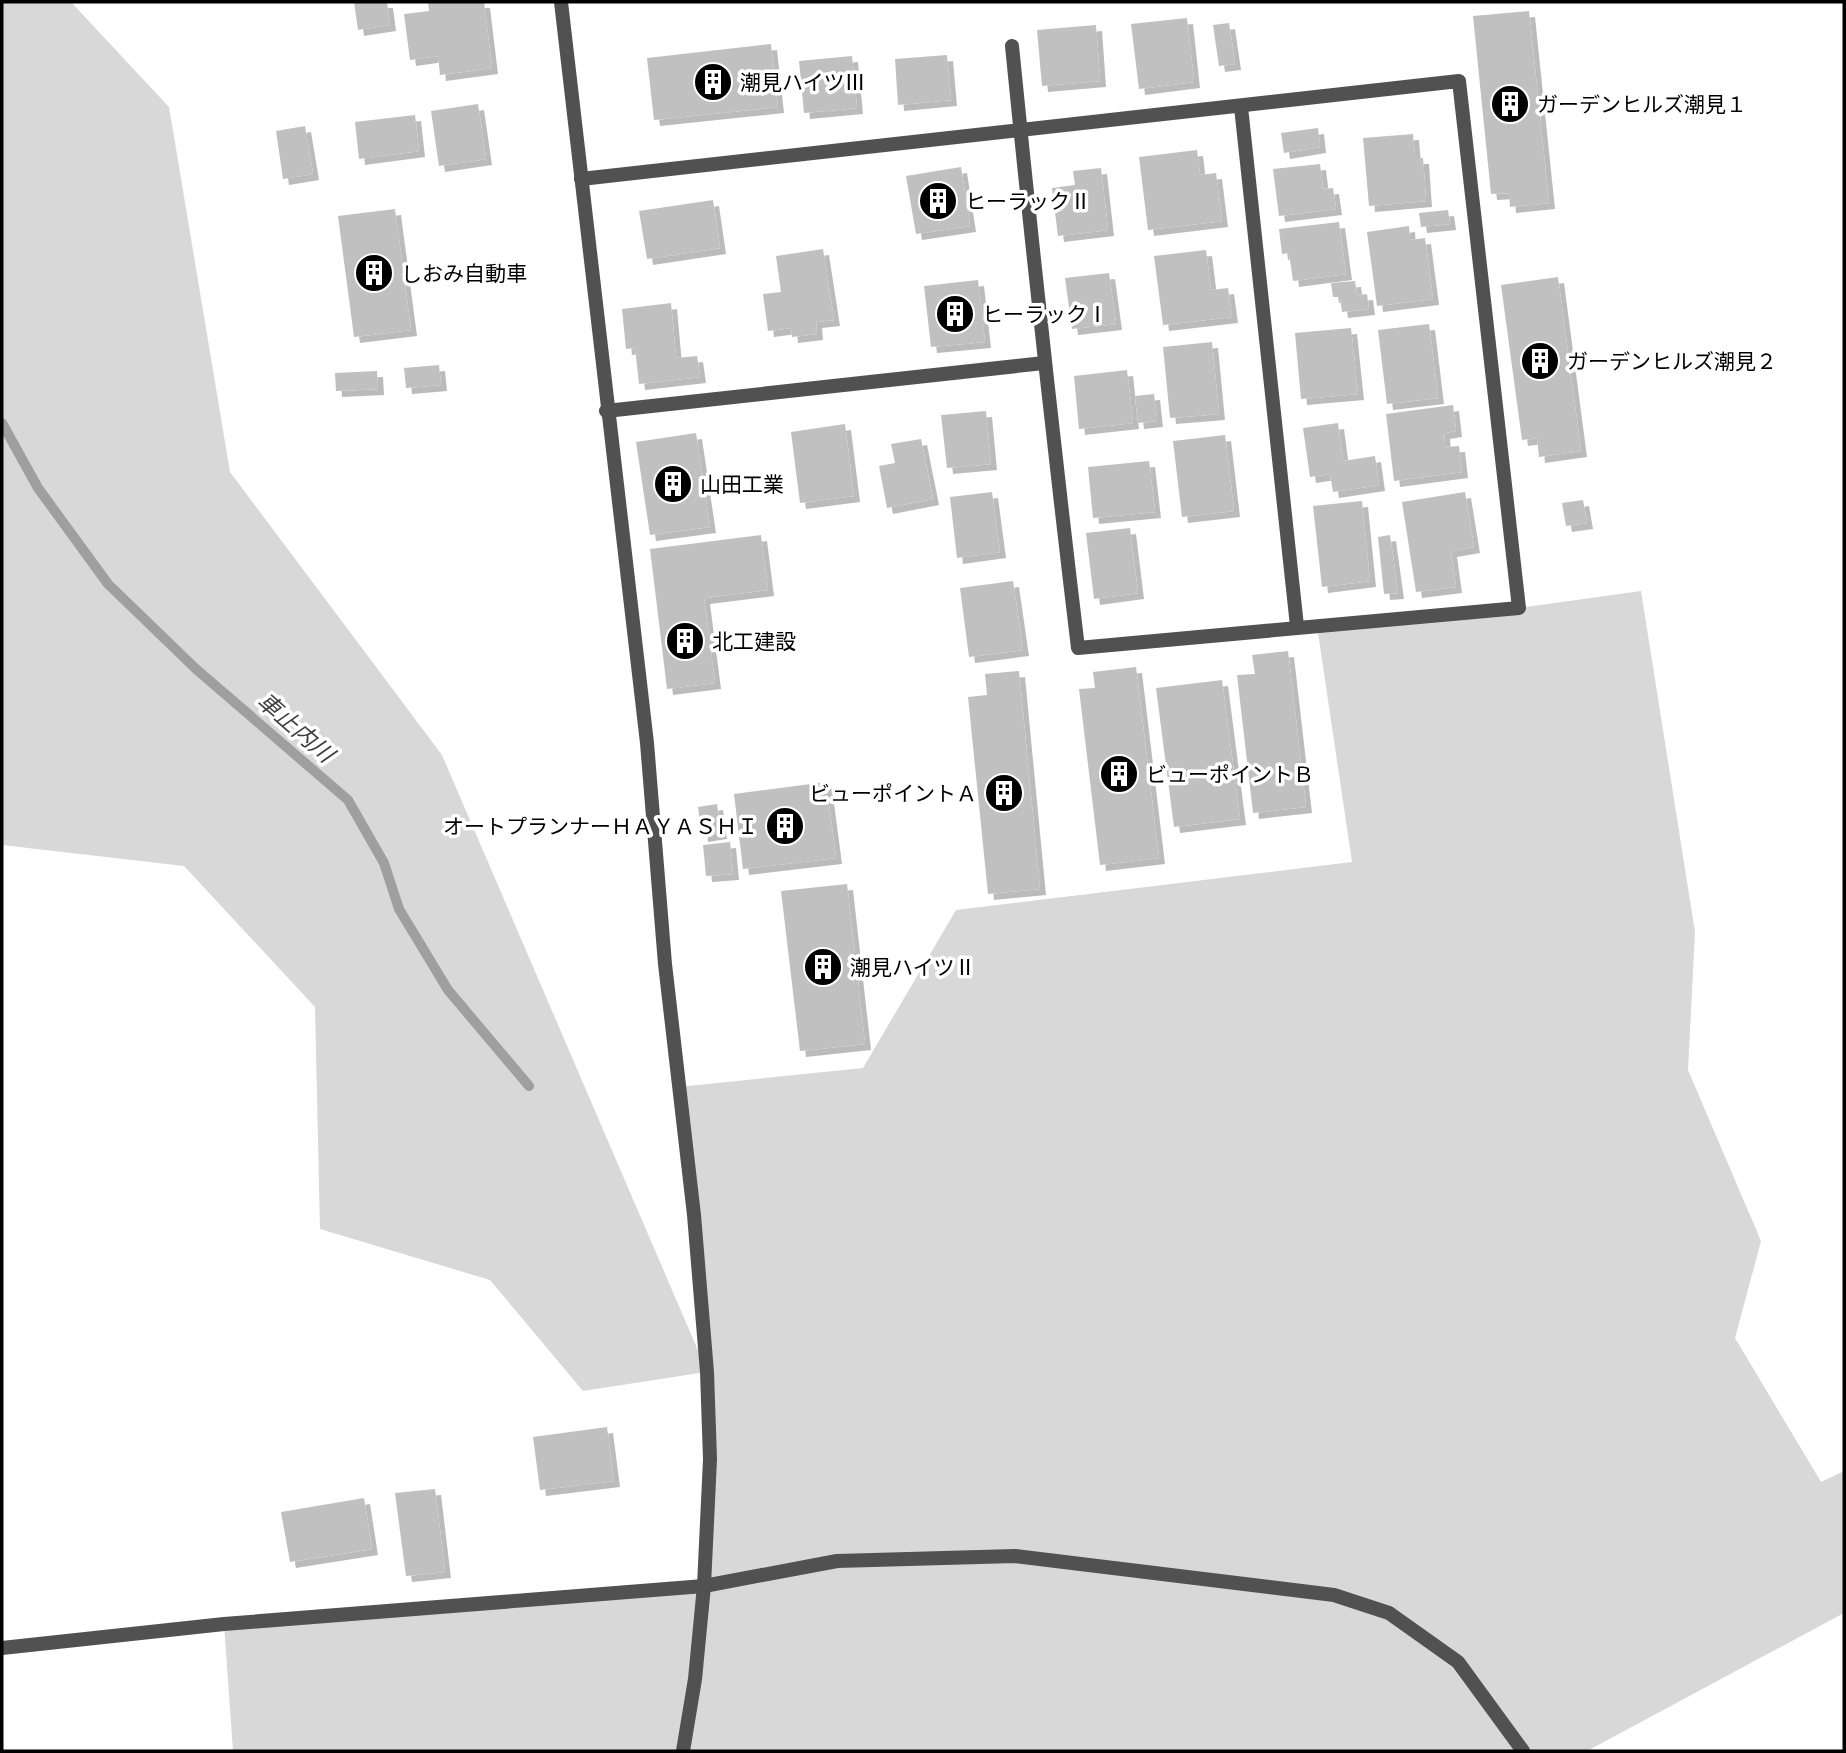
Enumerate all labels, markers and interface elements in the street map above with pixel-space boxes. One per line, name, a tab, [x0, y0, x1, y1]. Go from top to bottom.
building icon: 潮見ハイツⅢ	[692, 61, 734, 103]
place label: 潮見ハイツⅢ	[740, 69, 866, 95]
building icon: ガーデンヒルズ潮見１	[1489, 83, 1531, 125]
place label: ガーデンヒルズ潮見１	[1537, 91, 1747, 117]
building icon: ヒーラックⅡ	[917, 180, 959, 222]
place label: ヒーラックⅡ	[965, 188, 1091, 214]
building icon: しおみ自動車	[353, 252, 395, 294]
place label: しおみ自動車	[401, 260, 527, 286]
building icon: ヒーラックⅠ	[934, 293, 976, 335]
place label: ヒーラックⅠ	[982, 301, 1108, 327]
building icon: ガーデンヒルズ潮見２	[1519, 340, 1561, 382]
place label: ガーデンヒルズ潮見２	[1567, 348, 1777, 374]
building icon: 山田工業	[652, 463, 694, 505]
place label: 山田工業	[700, 471, 784, 497]
building icon: 北工建設	[664, 620, 706, 662]
place label: 北工建設	[712, 628, 796, 654]
water label: 車止内川	[252, 686, 342, 770]
building icon: ビューポイントＢ	[1098, 753, 1140, 795]
place label: ビューポイントＢ	[1146, 761, 1314, 787]
building icon: ビューポイントＡ	[983, 772, 1025, 814]
place label: ビューポイントＡ	[809, 780, 977, 806]
building icon: オートプランナーＨＡＹＡＳＨＩ	[764, 805, 806, 847]
place label: オートプランナーＨＡＹＡＳＨＩ	[443, 813, 758, 839]
building icon: 潮見ハイツⅡ	[802, 946, 844, 988]
place label: 潮見ハイツⅡ	[850, 954, 976, 980]

